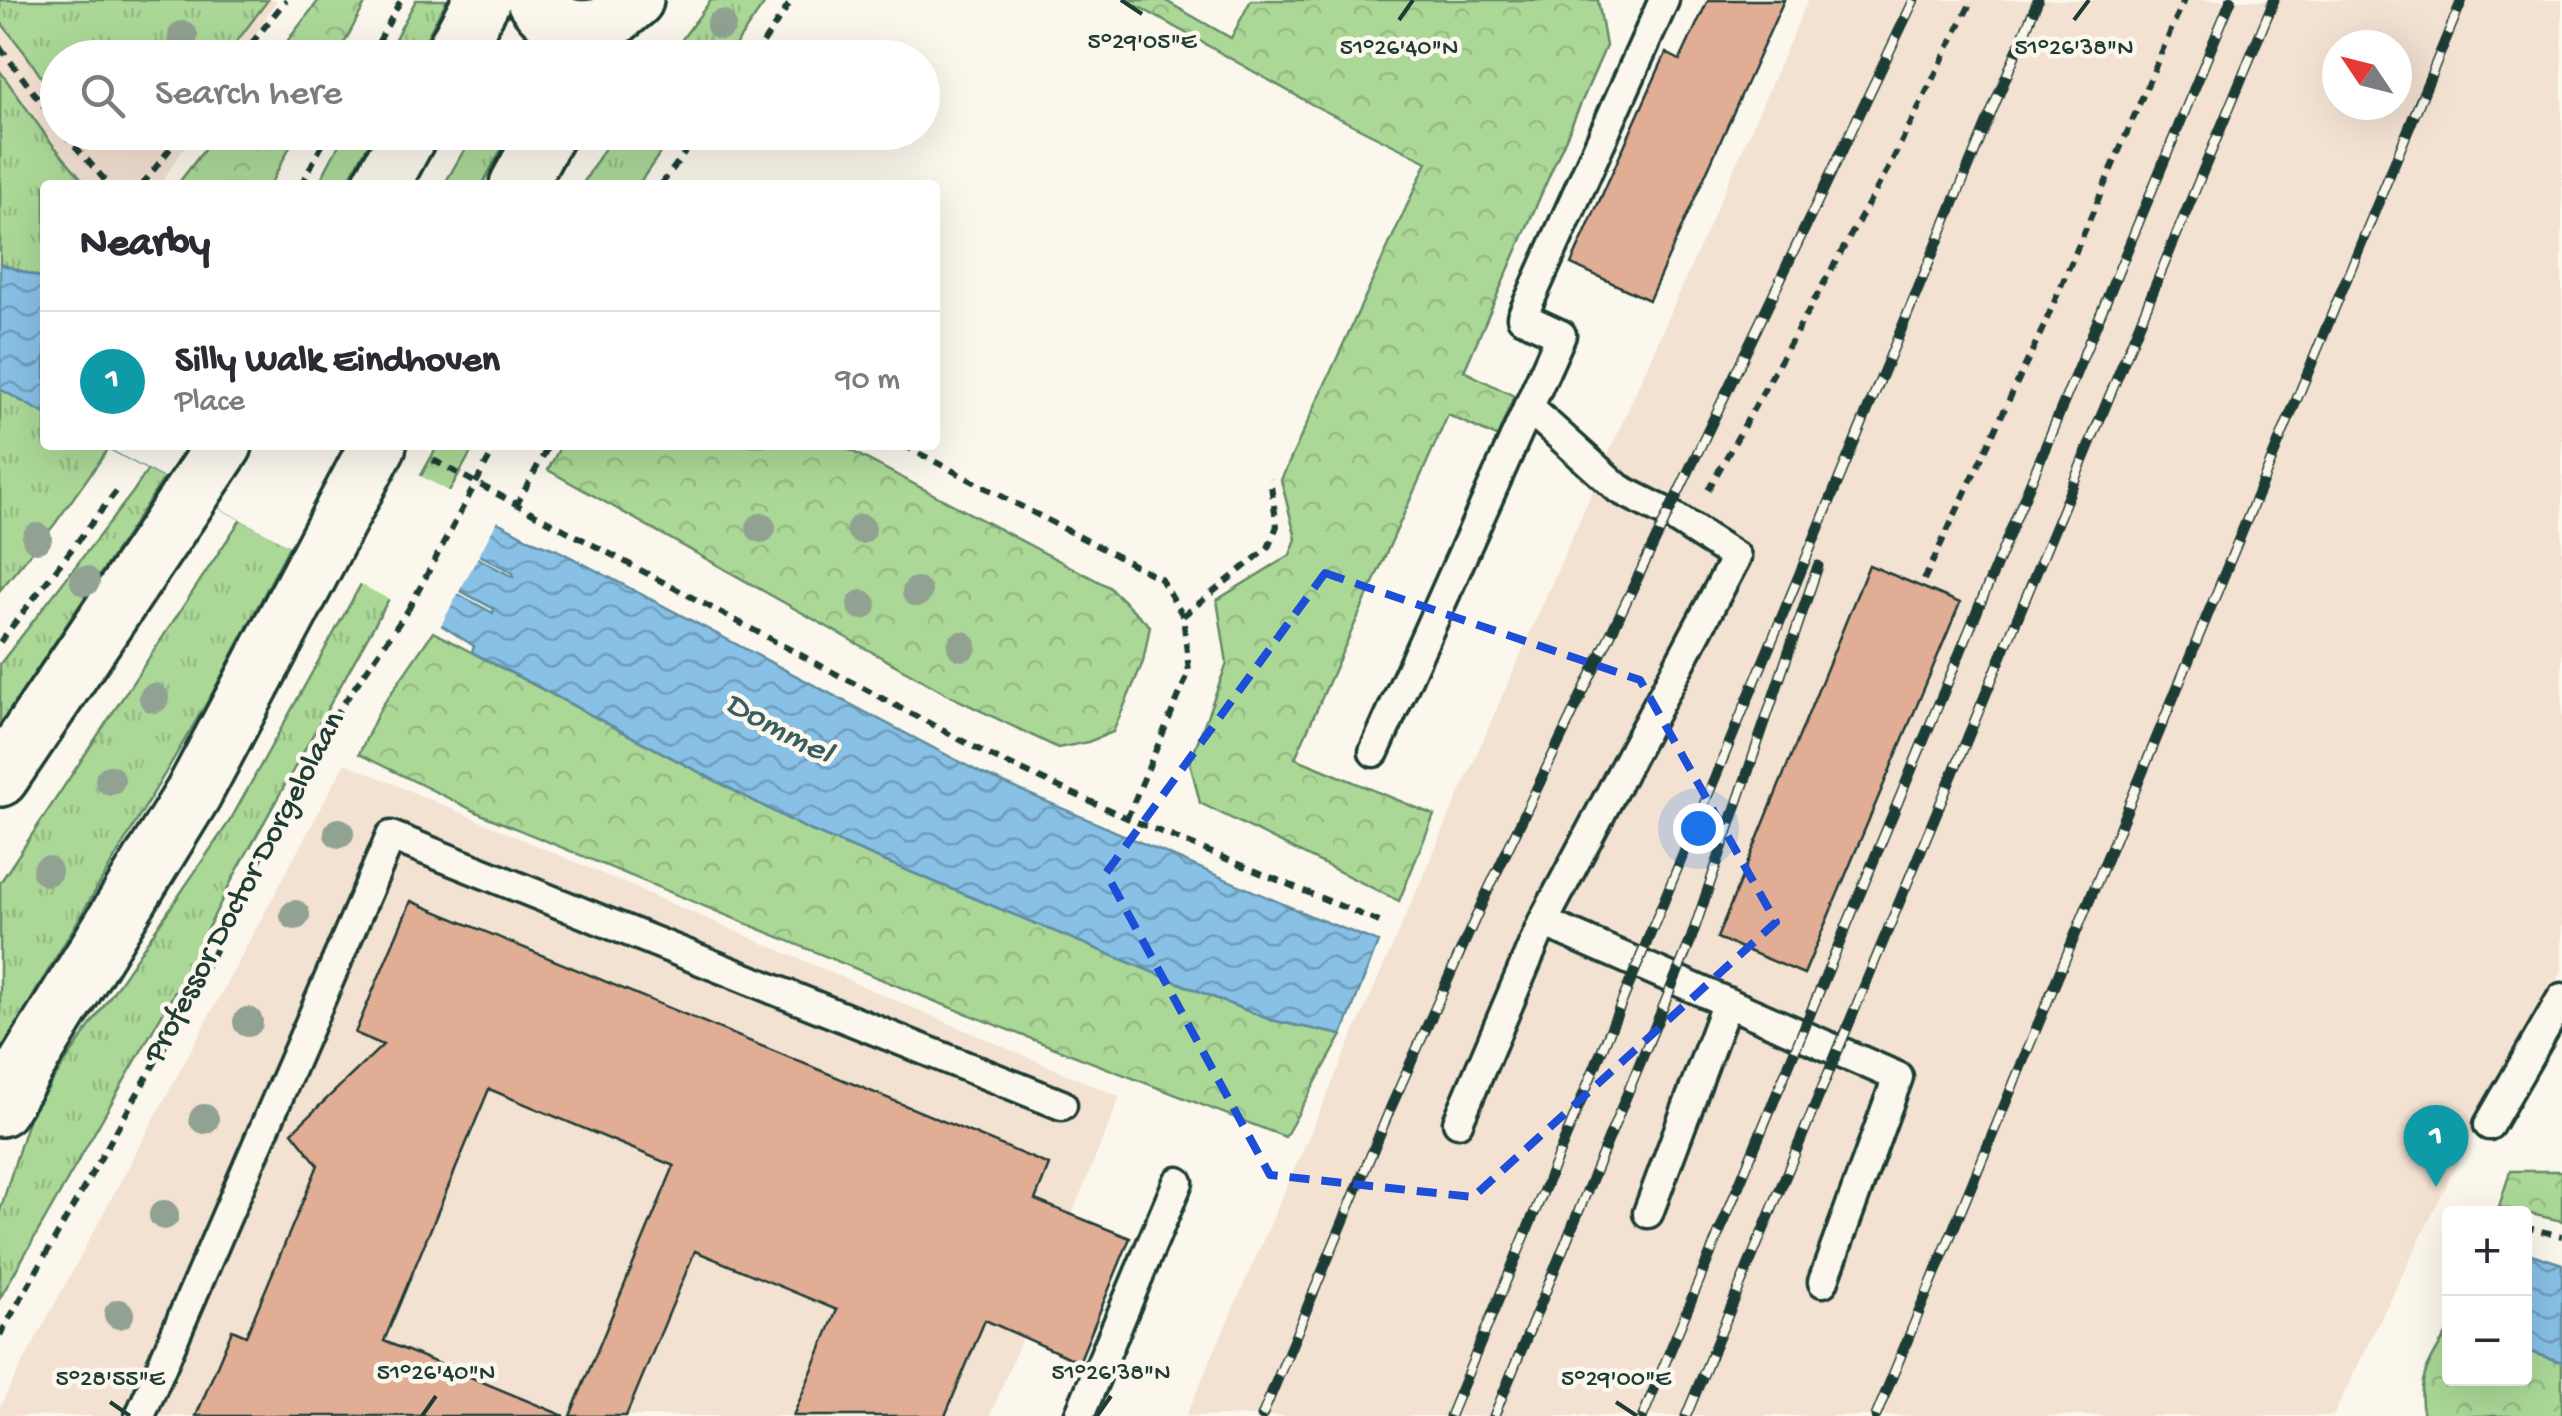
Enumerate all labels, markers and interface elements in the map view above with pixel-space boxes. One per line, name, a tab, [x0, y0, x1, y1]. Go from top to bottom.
text: 5°29'05"E	[1088, 29, 1198, 58]
north arrow	[2322, 30, 2412, 120]
text: 51°26'40"N	[1340, 35, 1458, 64]
text: 51°26'38"N	[2014, 35, 2134, 64]
search box	[40, 40, 940, 150]
icon: search	[75, 68, 130, 123]
text: Search here	[155, 73, 342, 117]
text: Nearby	[80, 221, 210, 270]
text: Silly Walk Eindhoven	[175, 340, 500, 384]
text: 1	[106, 362, 119, 400]
text: 90 m	[836, 362, 900, 400]
text: Place	[175, 384, 245, 422]
water label: Dommel	[717, 685, 841, 777]
street label: Professor Doctor Dorgelolaan	[137, 706, 355, 1071]
your location	[1673, 803, 1724, 854]
pin: 1	[2404, 1104, 2468, 1187]
map controls	[2442, 1206, 2532, 1386]
button: +	[2442, 1206, 2532, 1296]
button: −	[2442, 1296, 2532, 1386]
text: 51°26'40"N	[377, 1360, 495, 1389]
text: 51°26'38"N	[1051, 1360, 1171, 1389]
text: 5°28'55"E	[56, 1366, 166, 1395]
text: 5°29'00"E	[1561, 1366, 1672, 1395]

